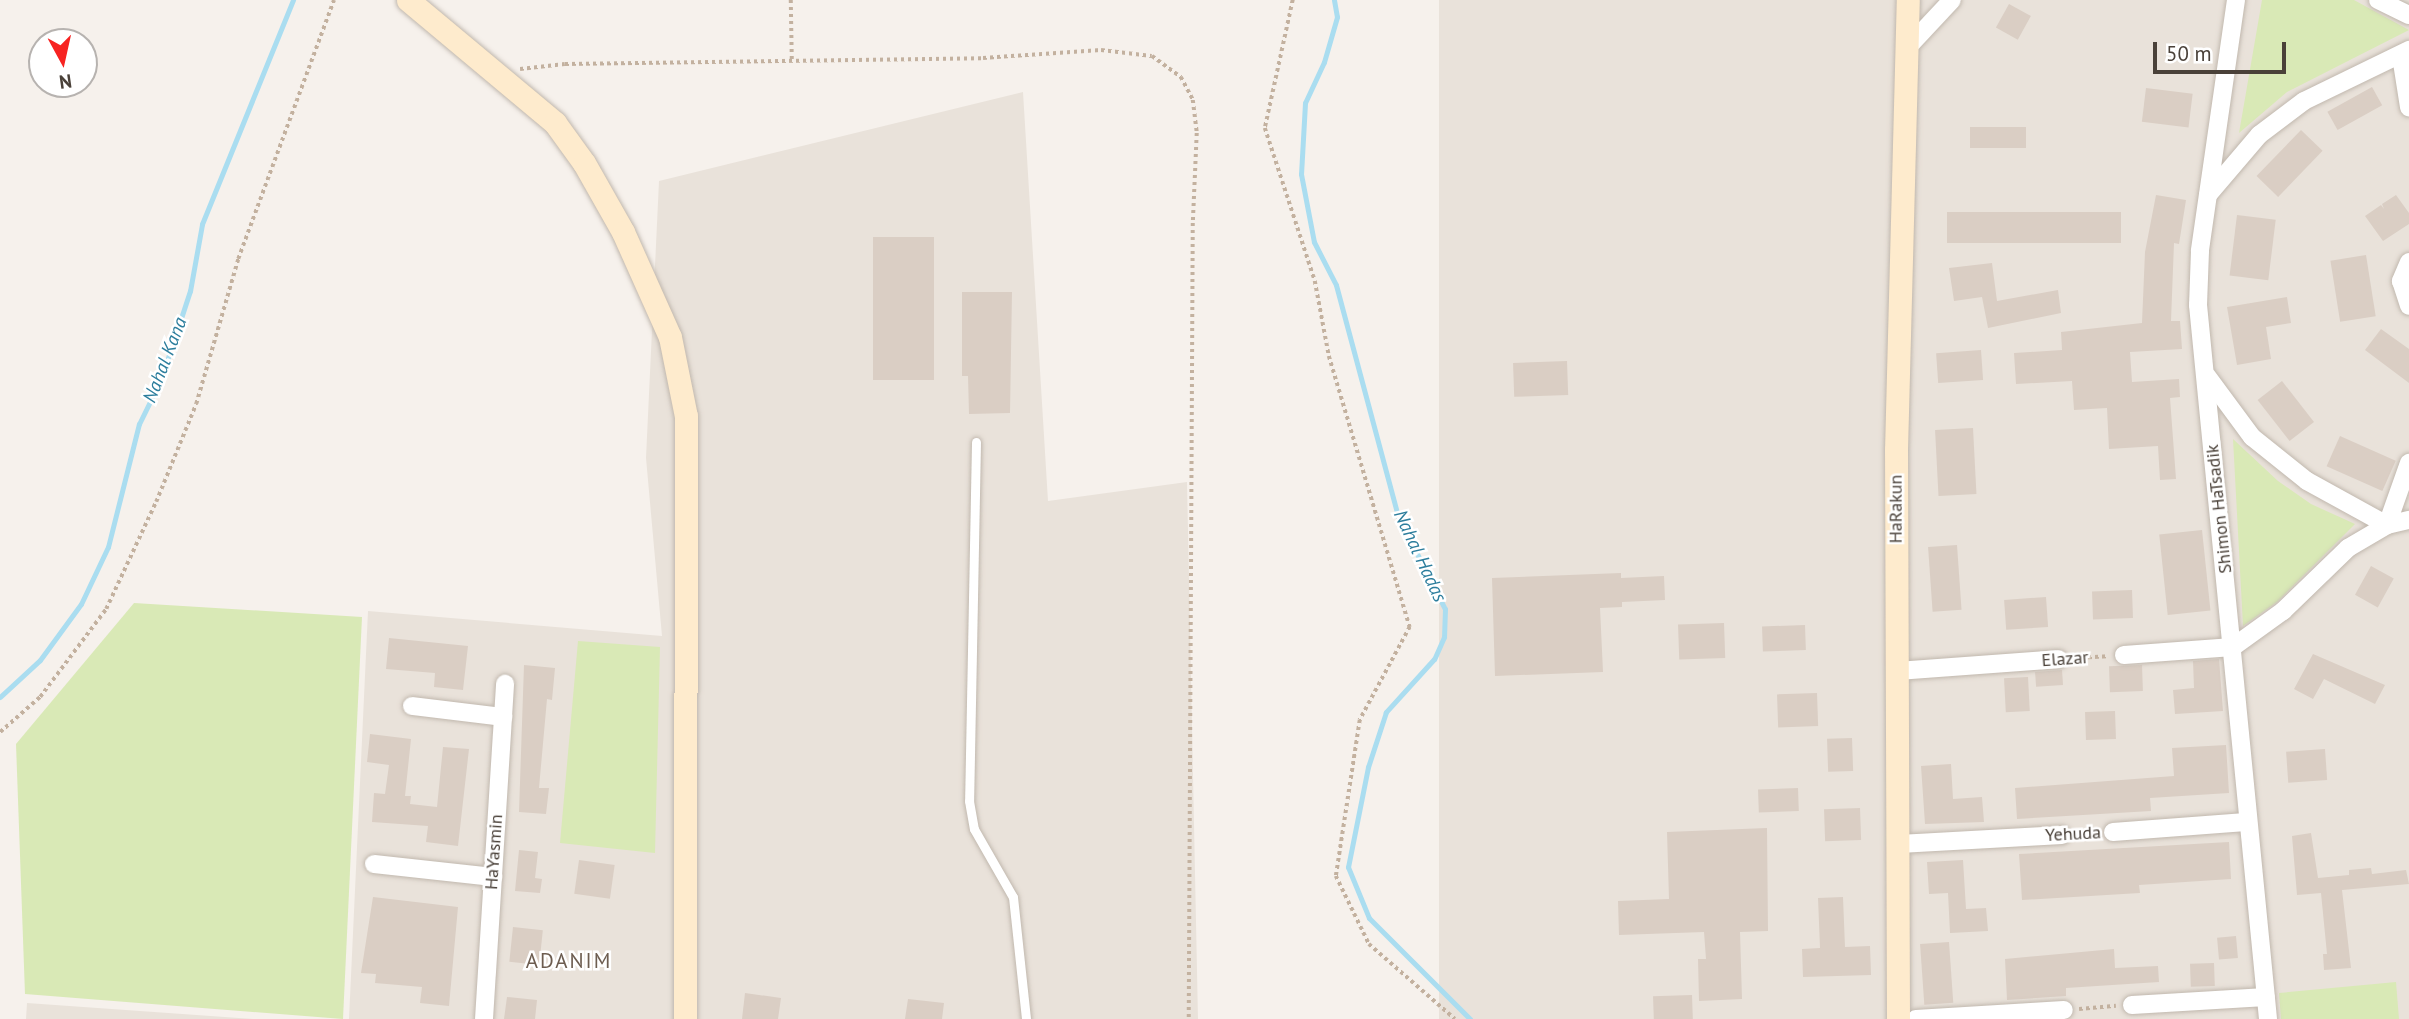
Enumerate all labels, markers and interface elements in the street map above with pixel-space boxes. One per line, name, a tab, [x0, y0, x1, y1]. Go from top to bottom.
north arrow	[28, 28, 98, 98]
scale bar	[2157, 28, 2290, 72]
text: 50 m	[2166, 40, 2212, 67]
text: N	[58, 69, 74, 95]
water label: Nahal Kana	[138, 314, 192, 406]
street label: Shimon HaTsadik	[2201, 443, 2237, 575]
street label: HaRakun	[1885, 475, 1907, 543]
water label: Nahal Hadas	[1389, 506, 1451, 606]
street label: Elazar	[2041, 647, 2089, 671]
street label: HaYasmin	[481, 814, 507, 890]
street label: Yehuda	[2045, 822, 2101, 846]
district label: ADANIM	[526, 948, 612, 974]

